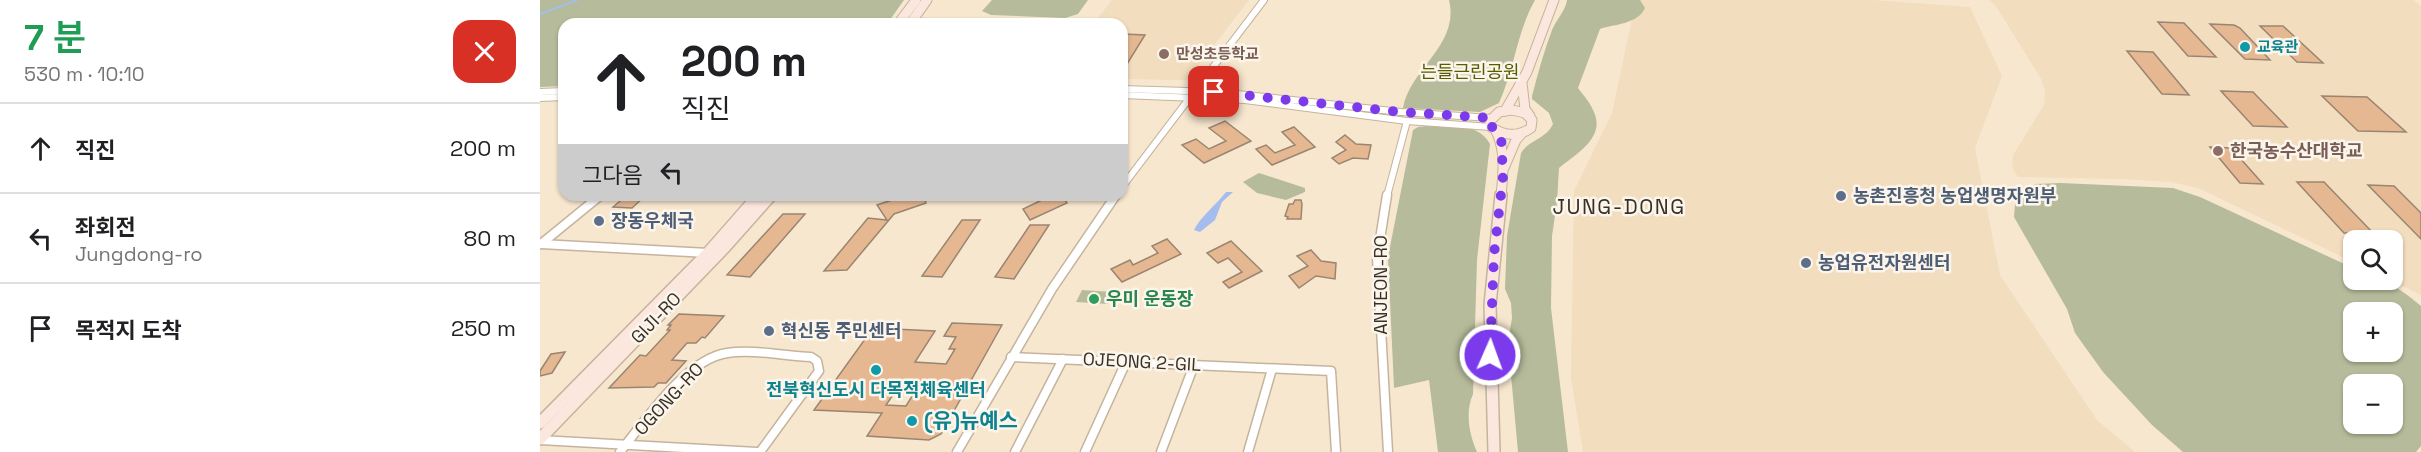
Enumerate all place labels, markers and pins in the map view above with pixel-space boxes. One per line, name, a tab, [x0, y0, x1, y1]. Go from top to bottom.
place label: 교육관	[2257, 37, 2299, 56]
marker: 교육관	[2238, 40, 2252, 54]
place label: 만성초등학교	[1176, 44, 1259, 63]
marker: 만성초등학교	[1157, 47, 1171, 61]
pin	[1188, 66, 1239, 117]
place label: 한국농수산대학교	[2230, 139, 2362, 162]
marker: 한국농수산대학교	[2211, 144, 2225, 158]
place label: 농촌진흥청 농업생명자원부	[1853, 184, 2056, 207]
marker: 농촌진흥청 농업생명자원부	[1834, 189, 1848, 203]
place label: 장동우체국	[611, 209, 694, 232]
marker: 장동우체국	[592, 214, 606, 228]
place label: 농업유전자원센터	[1818, 251, 1950, 274]
marker: 농업유전자원센터	[1799, 256, 1813, 270]
place label: 우미 운동장	[1106, 287, 1194, 310]
marker: 우미 운동장	[1087, 292, 1101, 306]
place label: 혁신동 주민센터	[781, 319, 902, 342]
marker: 혁신동 주민센터	[762, 324, 776, 338]
marker: 전북혁신도시 다목적체육센터	[869, 363, 883, 377]
place label: 전북혁신도시 다목적체육센터	[766, 378, 986, 401]
place label: (유)뉴예스	[924, 407, 1018, 434]
marker: (유)뉴예스	[905, 414, 919, 428]

